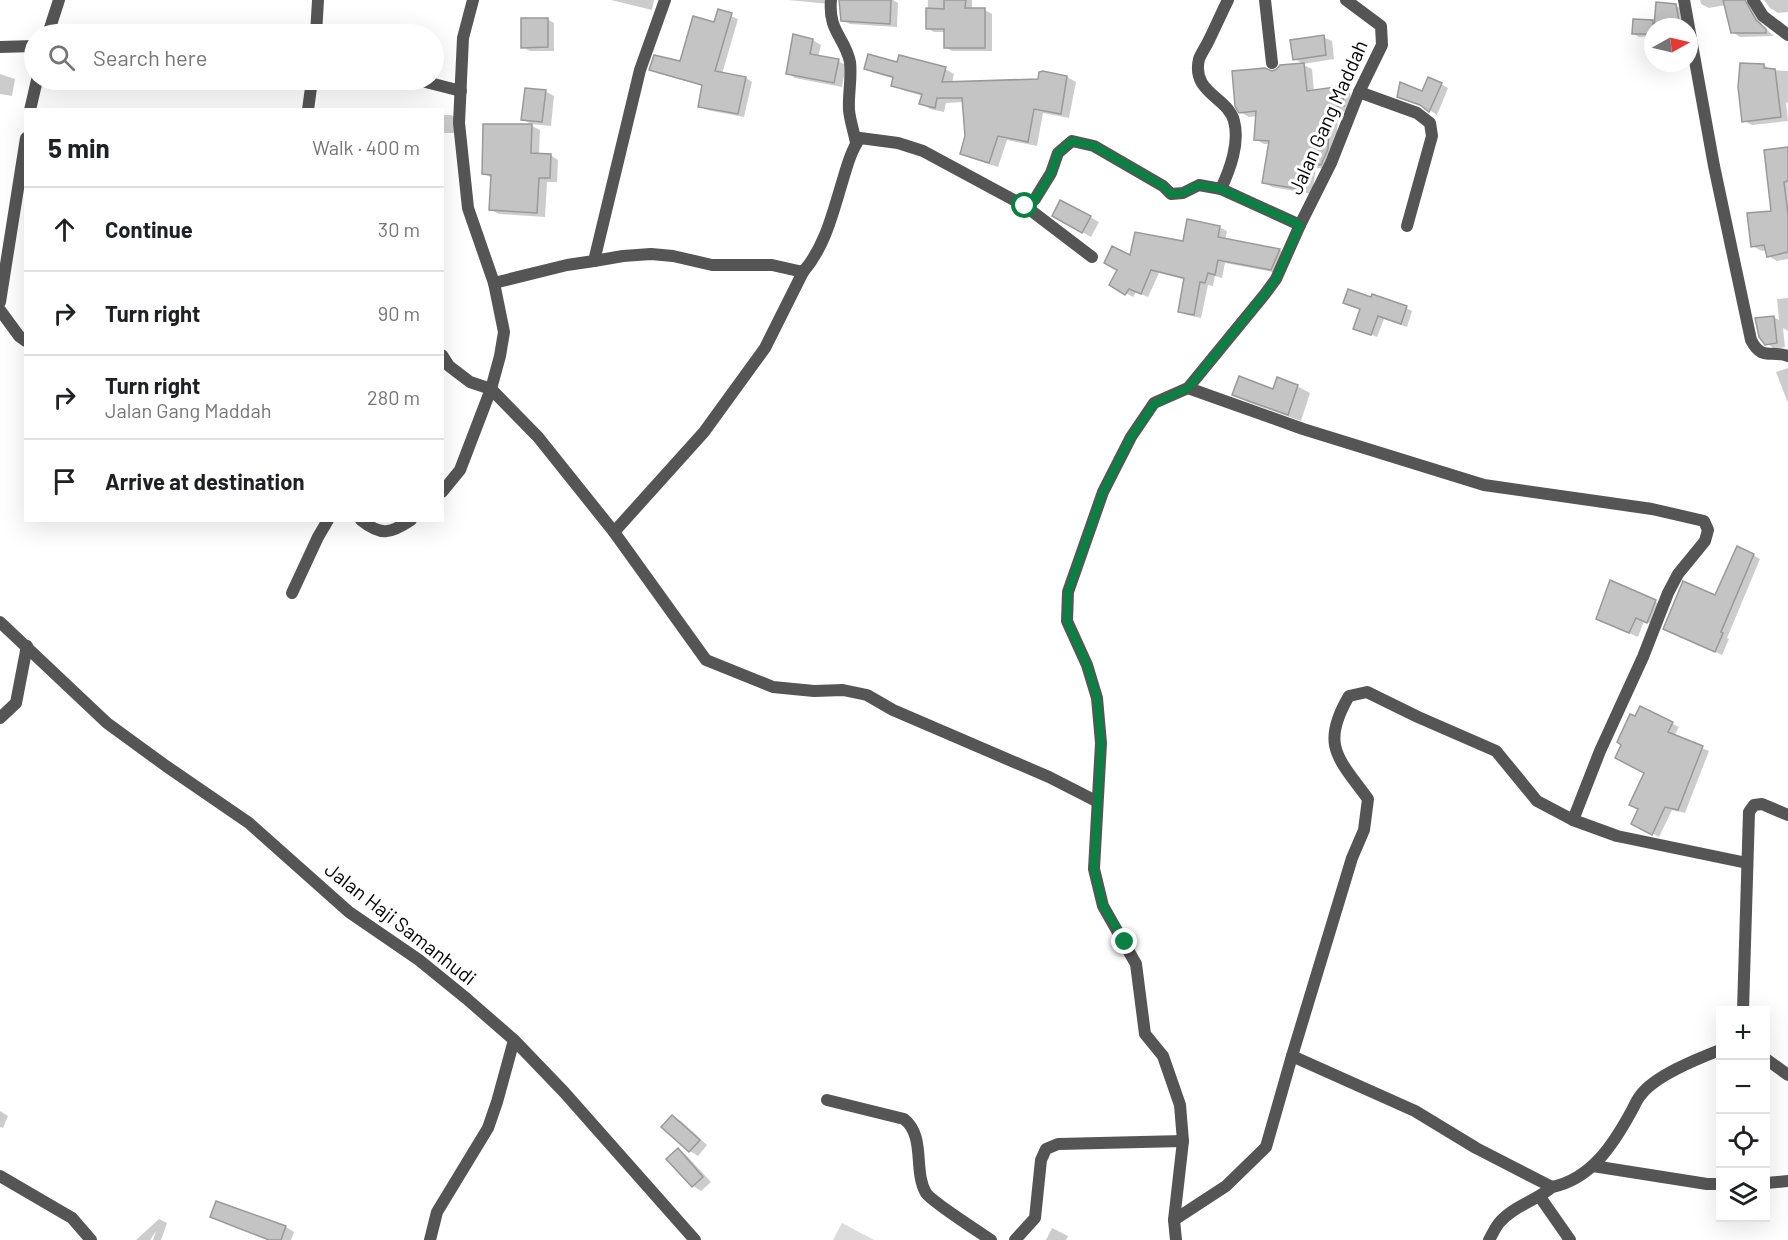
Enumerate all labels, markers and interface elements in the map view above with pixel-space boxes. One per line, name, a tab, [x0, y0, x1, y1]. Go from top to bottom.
north arrow	[1644, 18, 1698, 72]
search box	[24, 24, 444, 90]
street label: Jalan Gang Maddah	[1282, 36, 1372, 198]
icon: search	[45, 41, 78, 74]
text: Search here	[93, 44, 207, 70]
text: 5 min	[48, 132, 110, 163]
text: Walk · 400 m	[312, 135, 420, 159]
route start	[1011, 192, 1037, 218]
icon: ahead	[48, 213, 81, 246]
text: Continue	[105, 216, 193, 242]
text: 30 m	[378, 217, 420, 241]
icon: right	[48, 297, 81, 330]
text: Turn right	[105, 300, 200, 326]
text: 90 m	[378, 301, 420, 325]
text: Turn right	[105, 372, 200, 398]
icon: right	[48, 381, 81, 414]
text: 280 m	[367, 385, 420, 409]
text: Jalan Gang Maddah	[105, 398, 272, 422]
icon: arrive	[48, 465, 81, 498]
text: Arrive at destination	[105, 468, 304, 494]
street label: Jalan Haji Samanhudi	[320, 856, 482, 990]
route end	[1111, 928, 1137, 954]
map controls	[1716, 1006, 1770, 1222]
button: +	[1716, 1006, 1770, 1060]
button: −	[1716, 1060, 1770, 1114]
button: locate	[1716, 1114, 1770, 1168]
button: layers	[1716, 1168, 1770, 1222]

